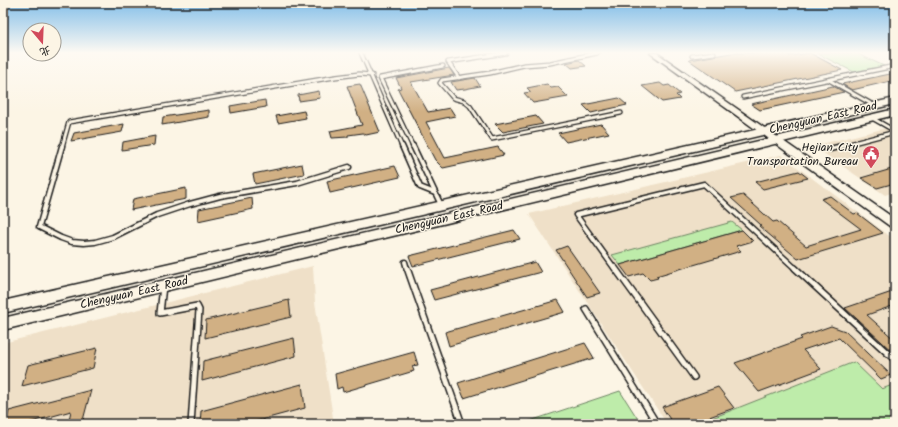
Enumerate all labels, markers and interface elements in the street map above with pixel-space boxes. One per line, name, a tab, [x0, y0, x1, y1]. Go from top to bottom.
north arrow	[22, 22, 62, 62]
text: 北	[37, 40, 53, 61]
street label: Chengyuan East Road	[767, 96, 880, 140]
place label: Hejian City Transportation Bureau	[747, 138, 858, 171]
public building icon: Hejian City Transportation Bureau	[861, 144, 881, 169]
street label: Chengyuan East Road	[393, 196, 506, 240]
street label: Chengyuan East Road	[78, 271, 191, 315]

